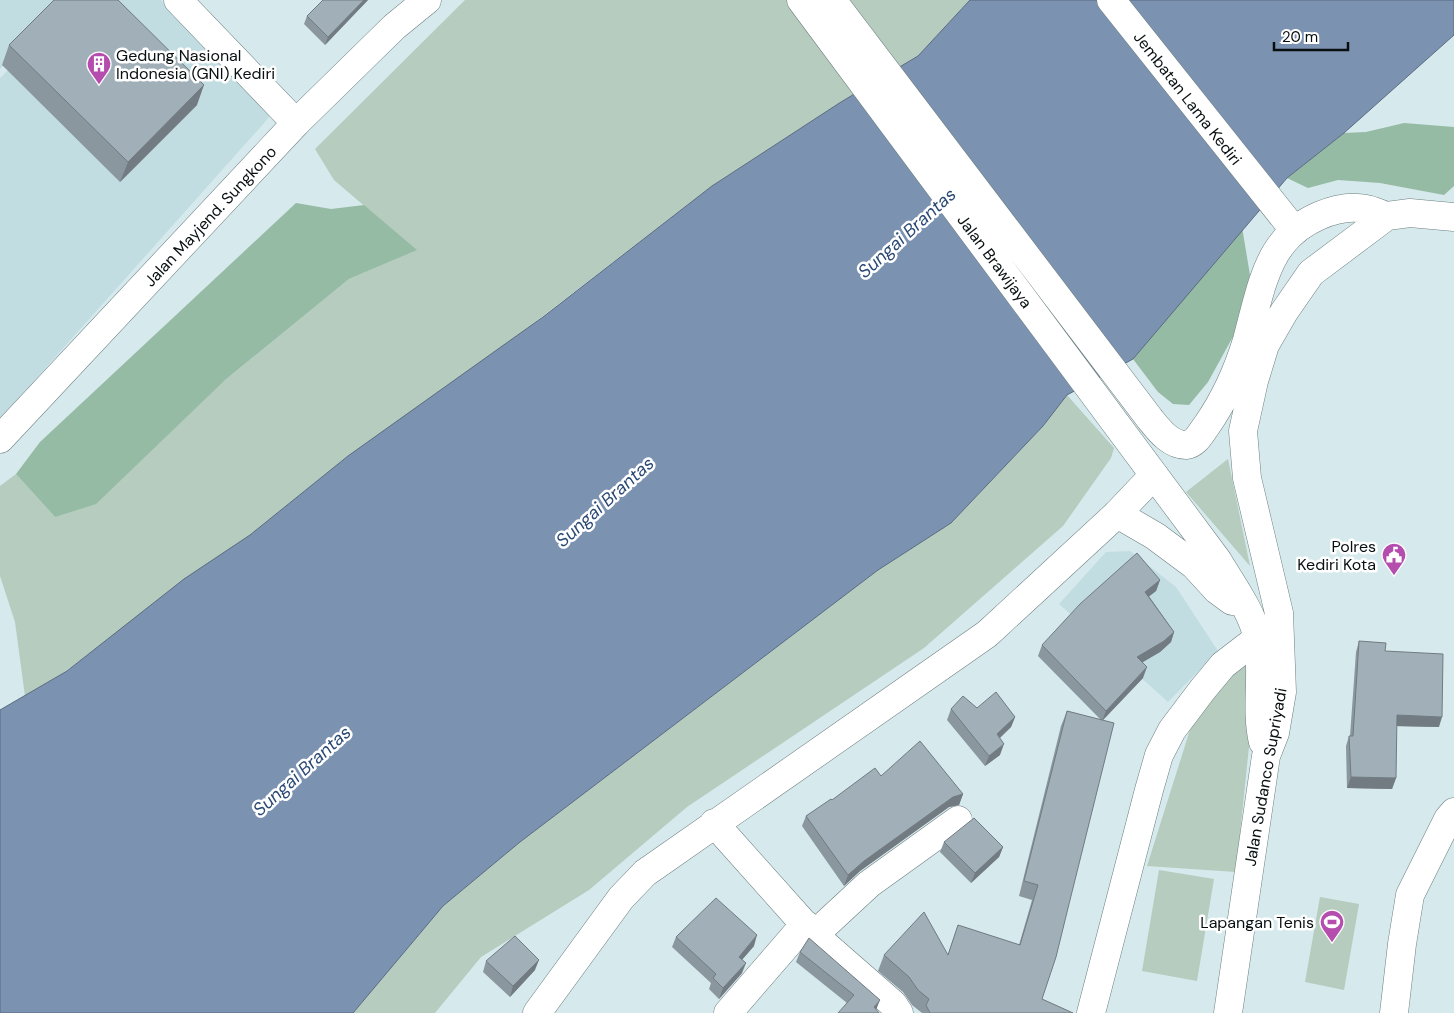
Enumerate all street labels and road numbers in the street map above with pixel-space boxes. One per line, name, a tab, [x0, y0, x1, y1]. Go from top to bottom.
street label: Jembatan Lama Kediri	[1129, 27, 1246, 169]
street label: Jalan Mayjend. Sungkono	[140, 142, 281, 291]
street label: Jalan Brawijaya	[952, 210, 1037, 312]
street label: Jalan Sudanco Supriyadi	[1239, 686, 1292, 868]

